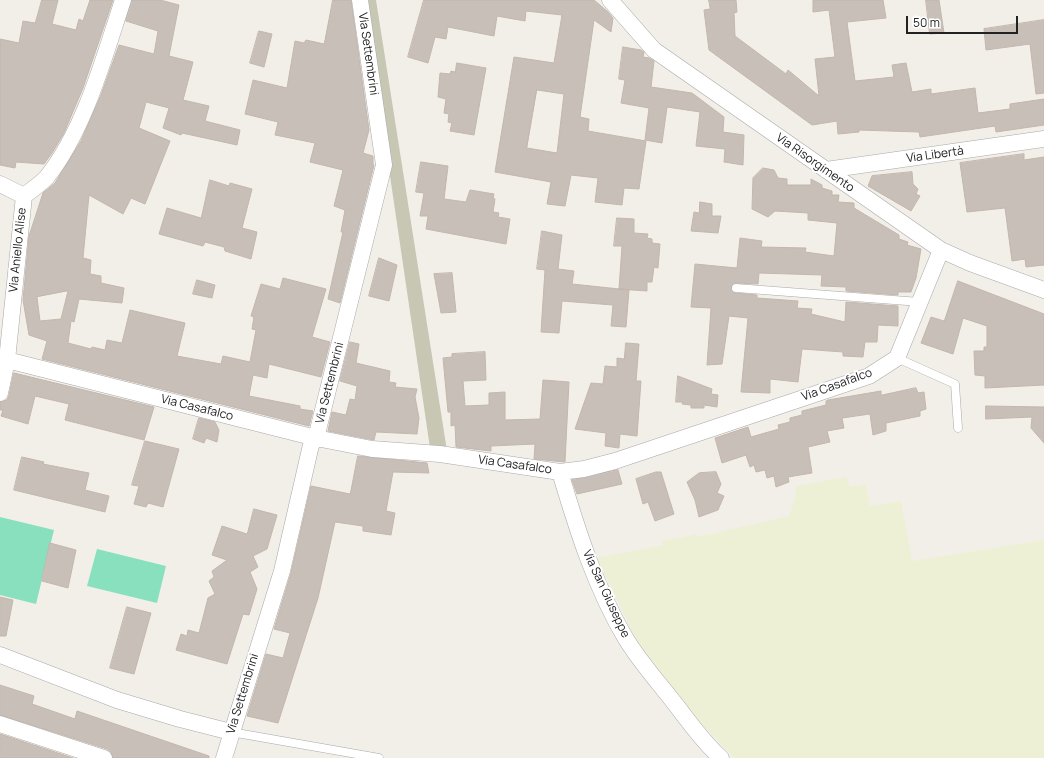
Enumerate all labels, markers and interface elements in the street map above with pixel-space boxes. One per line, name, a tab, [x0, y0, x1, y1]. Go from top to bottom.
scale bar	[908, 8, 1020, 34]
street label: Via Settembrini	[355, 12, 381, 96]
text: 50 m	[913, 14, 940, 31]
street label: Via Risorgimento	[773, 131, 857, 195]
street label: Via Libertà	[905, 144, 965, 166]
street label: Via Aniello Alise	[6, 207, 30, 293]
street label: Via Settembrini	[313, 341, 347, 425]
street label: Via Casafalco	[800, 366, 874, 404]
street label: Via Casafalco	[159, 392, 235, 424]
street label: Via Casafalco	[477, 453, 553, 477]
street label: Via San Giuseppe	[579, 548, 633, 640]
street label: Via Settembrini	[224, 652, 262, 736]

